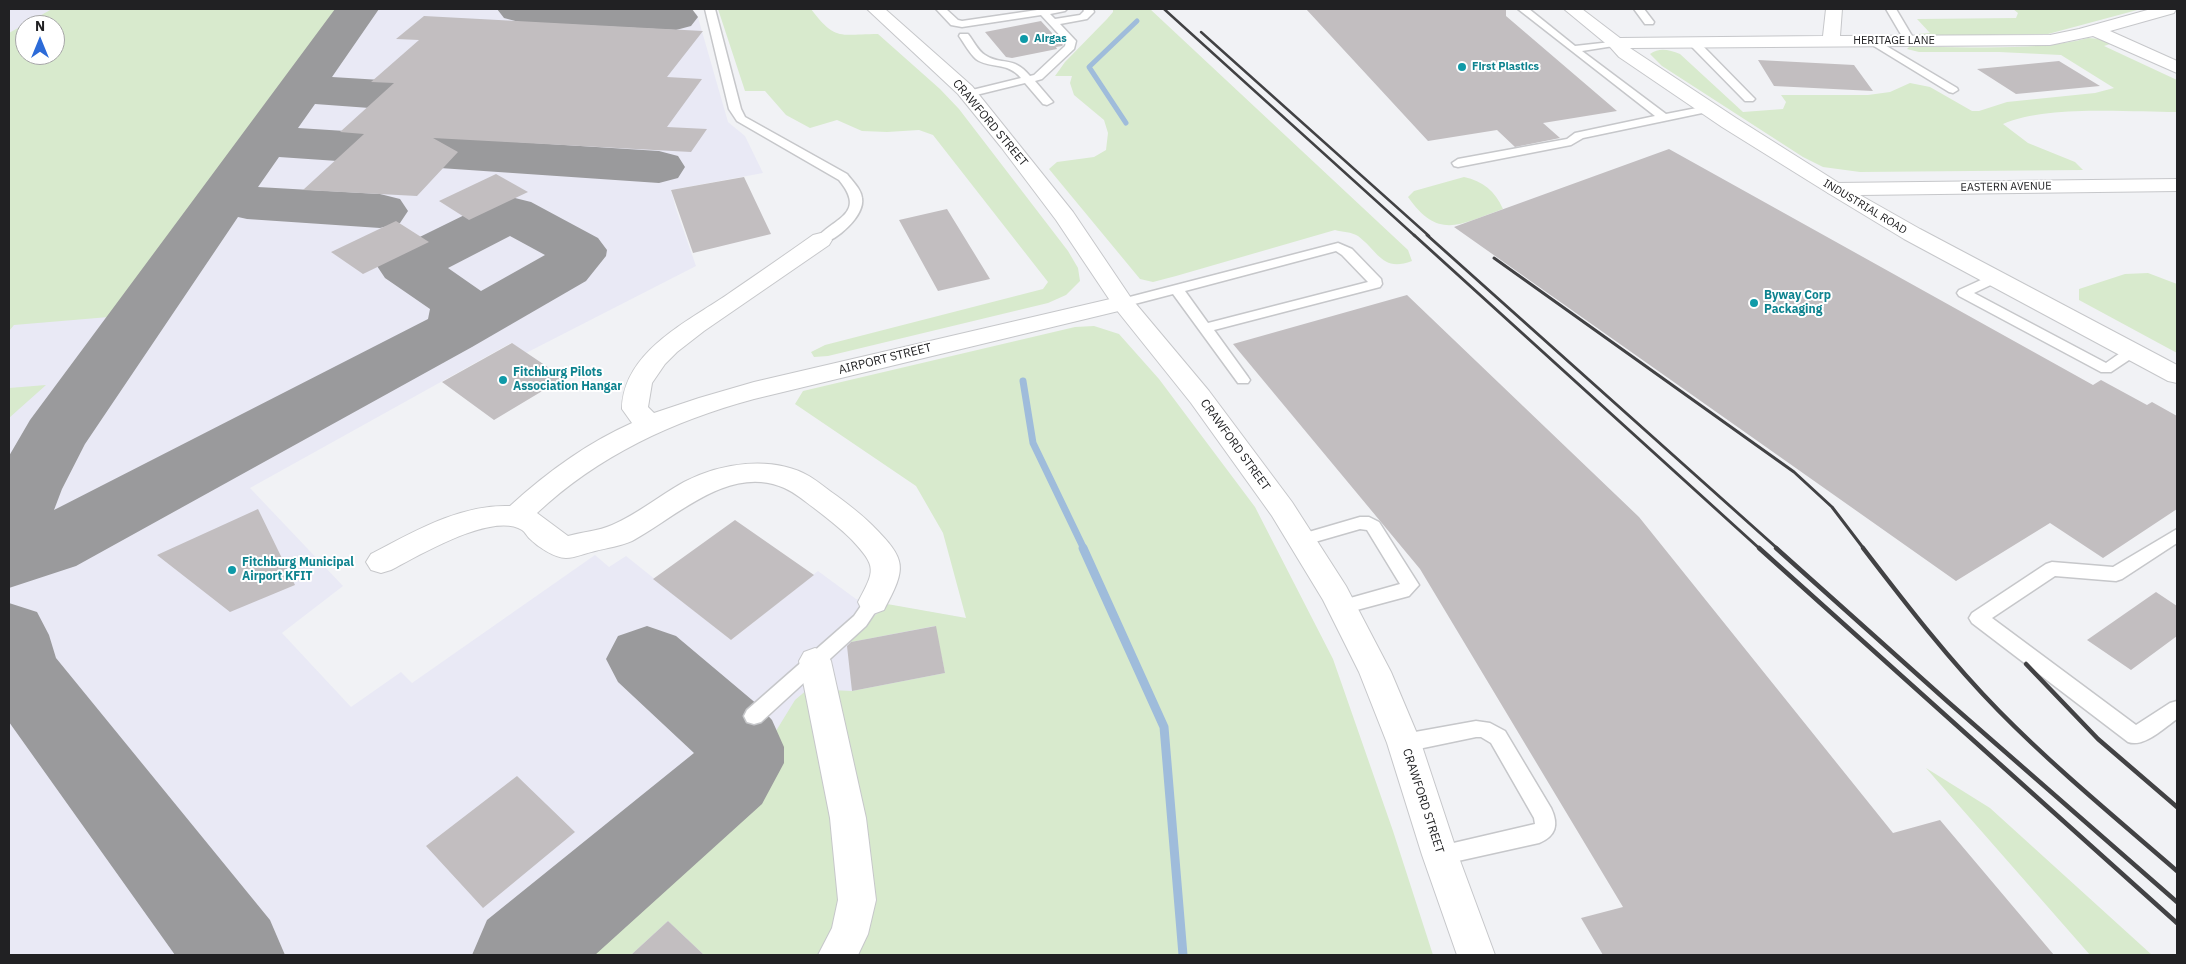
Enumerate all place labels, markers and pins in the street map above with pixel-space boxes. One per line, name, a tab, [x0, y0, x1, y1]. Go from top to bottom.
place label: Airgas	[1034, 32, 1067, 46]
marker: Airgas	[1018, 33, 1030, 45]
place label: First Plastics	[1472, 60, 1539, 74]
marker: First Plastics	[1456, 61, 1468, 73]
place label: Byway Corp Packaging	[1764, 289, 1831, 317]
marker: Byway Corp Packaging	[1748, 297, 1760, 309]
place label: Fitchburg Pilots Association Hangar	[513, 366, 622, 394]
marker: Fitchburg Pilots Association Hangar	[497, 374, 509, 386]
place label: Fitchburg Municipal Airport KFIT	[242, 556, 354, 584]
marker: Fitchburg Municipal Airport KFIT	[226, 564, 238, 576]

